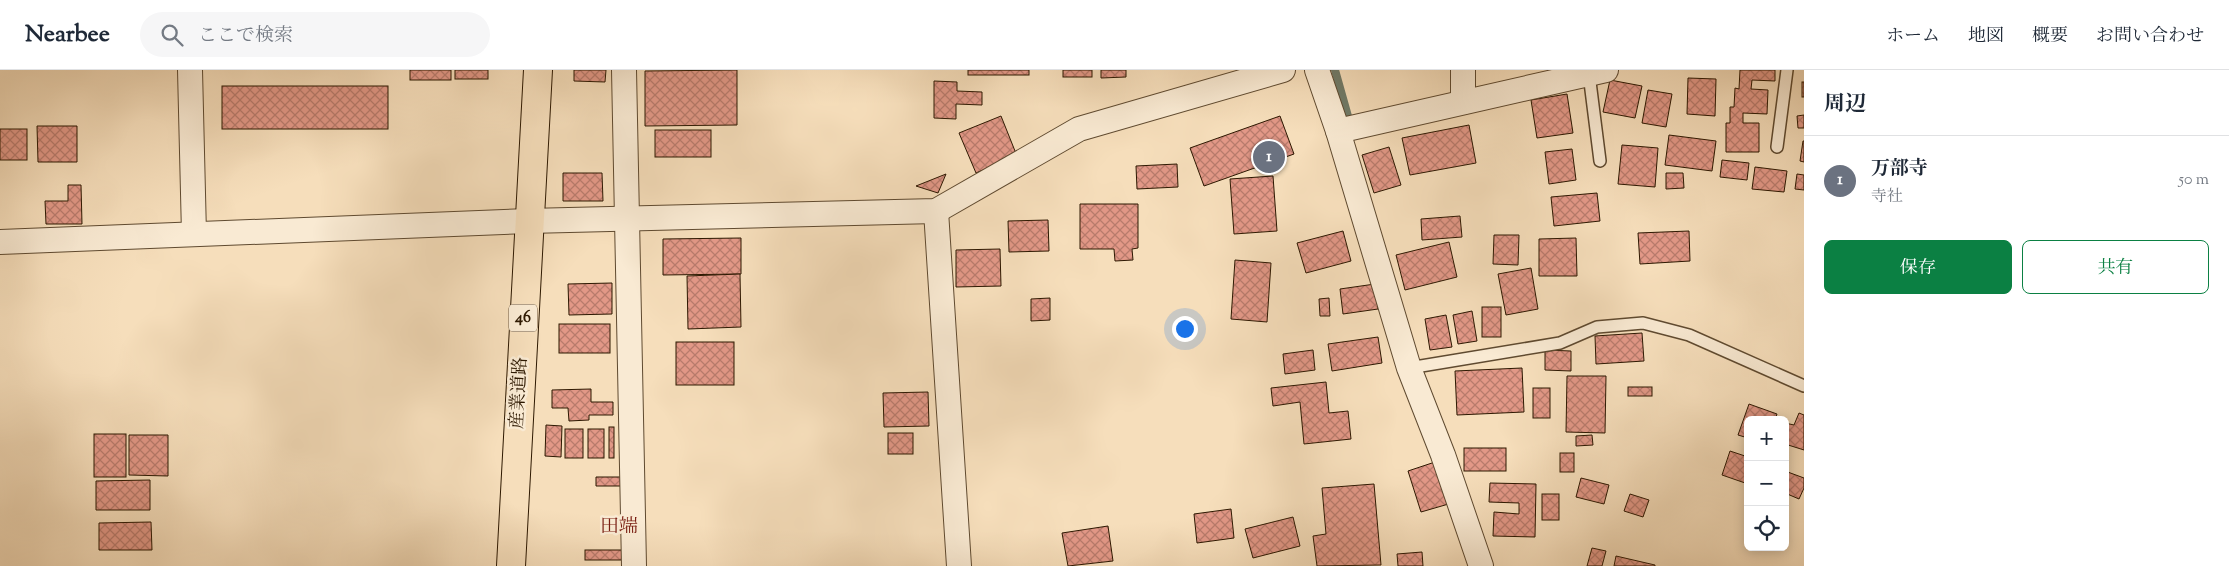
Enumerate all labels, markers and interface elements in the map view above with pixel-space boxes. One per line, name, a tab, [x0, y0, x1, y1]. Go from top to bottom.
search box	[140, 12, 490, 57]
text: Nearbee	[25, 18, 110, 52]
icon: search	[158, 21, 186, 49]
text: ここで検索	[198, 23, 293, 50]
text: ホーム	[1886, 24, 1940, 50]
text: 地図	[1968, 24, 2004, 50]
text: 概要	[2032, 24, 2068, 50]
text: お問い合わせ	[2096, 24, 2204, 50]
text: 周辺	[1824, 90, 1866, 120]
pin: 1	[1253, 138, 1285, 176]
text: 万部寺	[1871, 156, 1928, 183]
text: 1	[1837, 169, 1843, 192]
text: 50 m	[2178, 169, 2209, 192]
text: 寺社	[1871, 186, 1903, 209]
button: 保存	[1824, 240, 2012, 294]
button: 共有	[2022, 240, 2209, 294]
road number: 46	[509, 304, 537, 332]
your location	[1172, 316, 1198, 342]
street label: 産業道路	[505, 356, 535, 430]
map controls	[1744, 416, 1789, 551]
button: +	[1744, 416, 1789, 461]
button: −	[1744, 461, 1789, 506]
button: locate	[1744, 506, 1789, 551]
district label: 田端	[600, 514, 638, 541]

